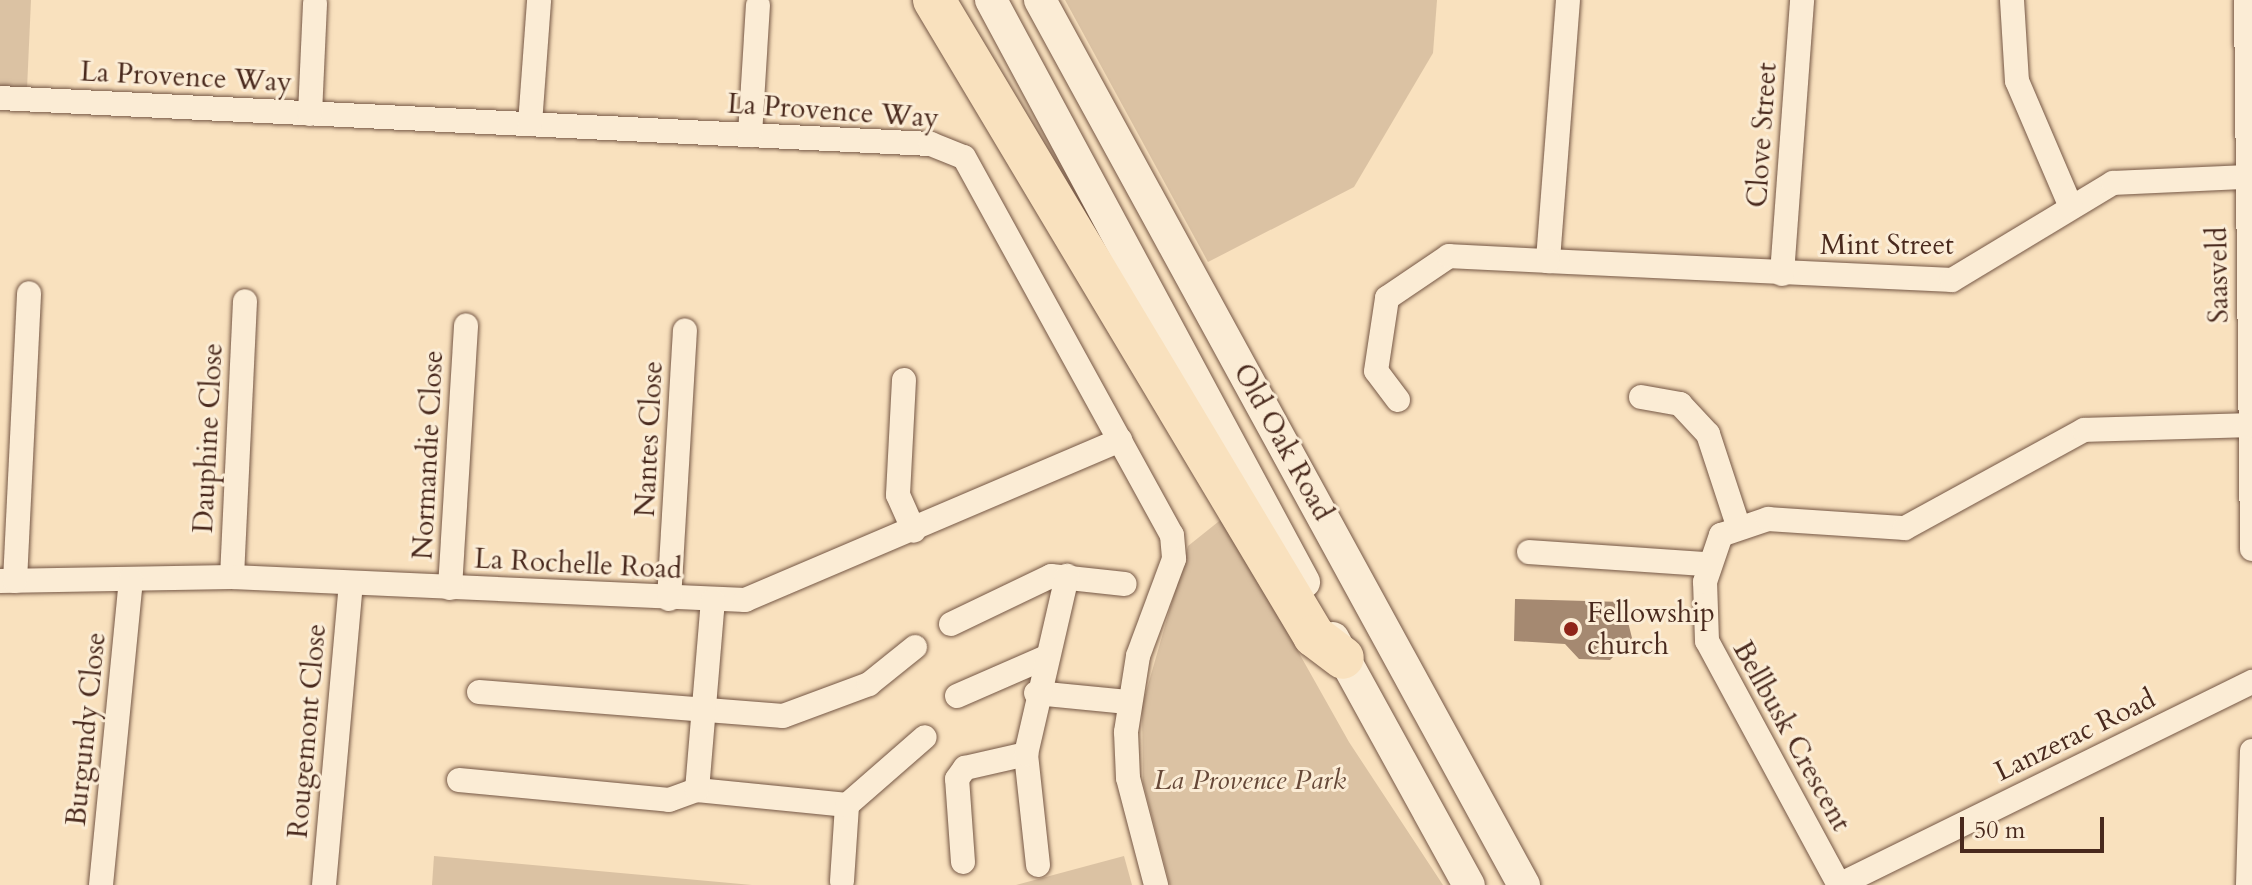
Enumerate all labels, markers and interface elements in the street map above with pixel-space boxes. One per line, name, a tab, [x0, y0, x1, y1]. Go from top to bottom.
street label: La Provence Way	[79, 55, 293, 99]
street label: Clove Street	[1740, 61, 1784, 209]
street label: La Provence Way	[726, 87, 940, 135]
street label: Saasveld	[2200, 226, 2236, 324]
street label: Mint Street	[1820, 228, 1954, 262]
street label: Dauphine Close	[186, 342, 230, 534]
street label: Normandie Close	[406, 349, 450, 561]
street label: Old Oak Road	[1226, 358, 1340, 526]
street label: Nantes Close	[628, 360, 670, 518]
street label: La Rochelle Road	[473, 542, 683, 586]
place label: Fellowship church	[1587, 596, 1715, 662]
marker: Fellowship church	[1562, 620, 1580, 638]
street label: Rougemont Close	[281, 622, 333, 840]
street label: Burgundy Close	[59, 631, 113, 827]
street label: Bellbusk Crescent	[1726, 635, 1858, 837]
street label: Lanzerac Road	[1989, 682, 2161, 788]
park label: La Provence Park	[1154, 763, 1346, 797]
scale bar	[1964, 801, 2108, 851]
text: 50 m	[1974, 814, 2025, 847]

